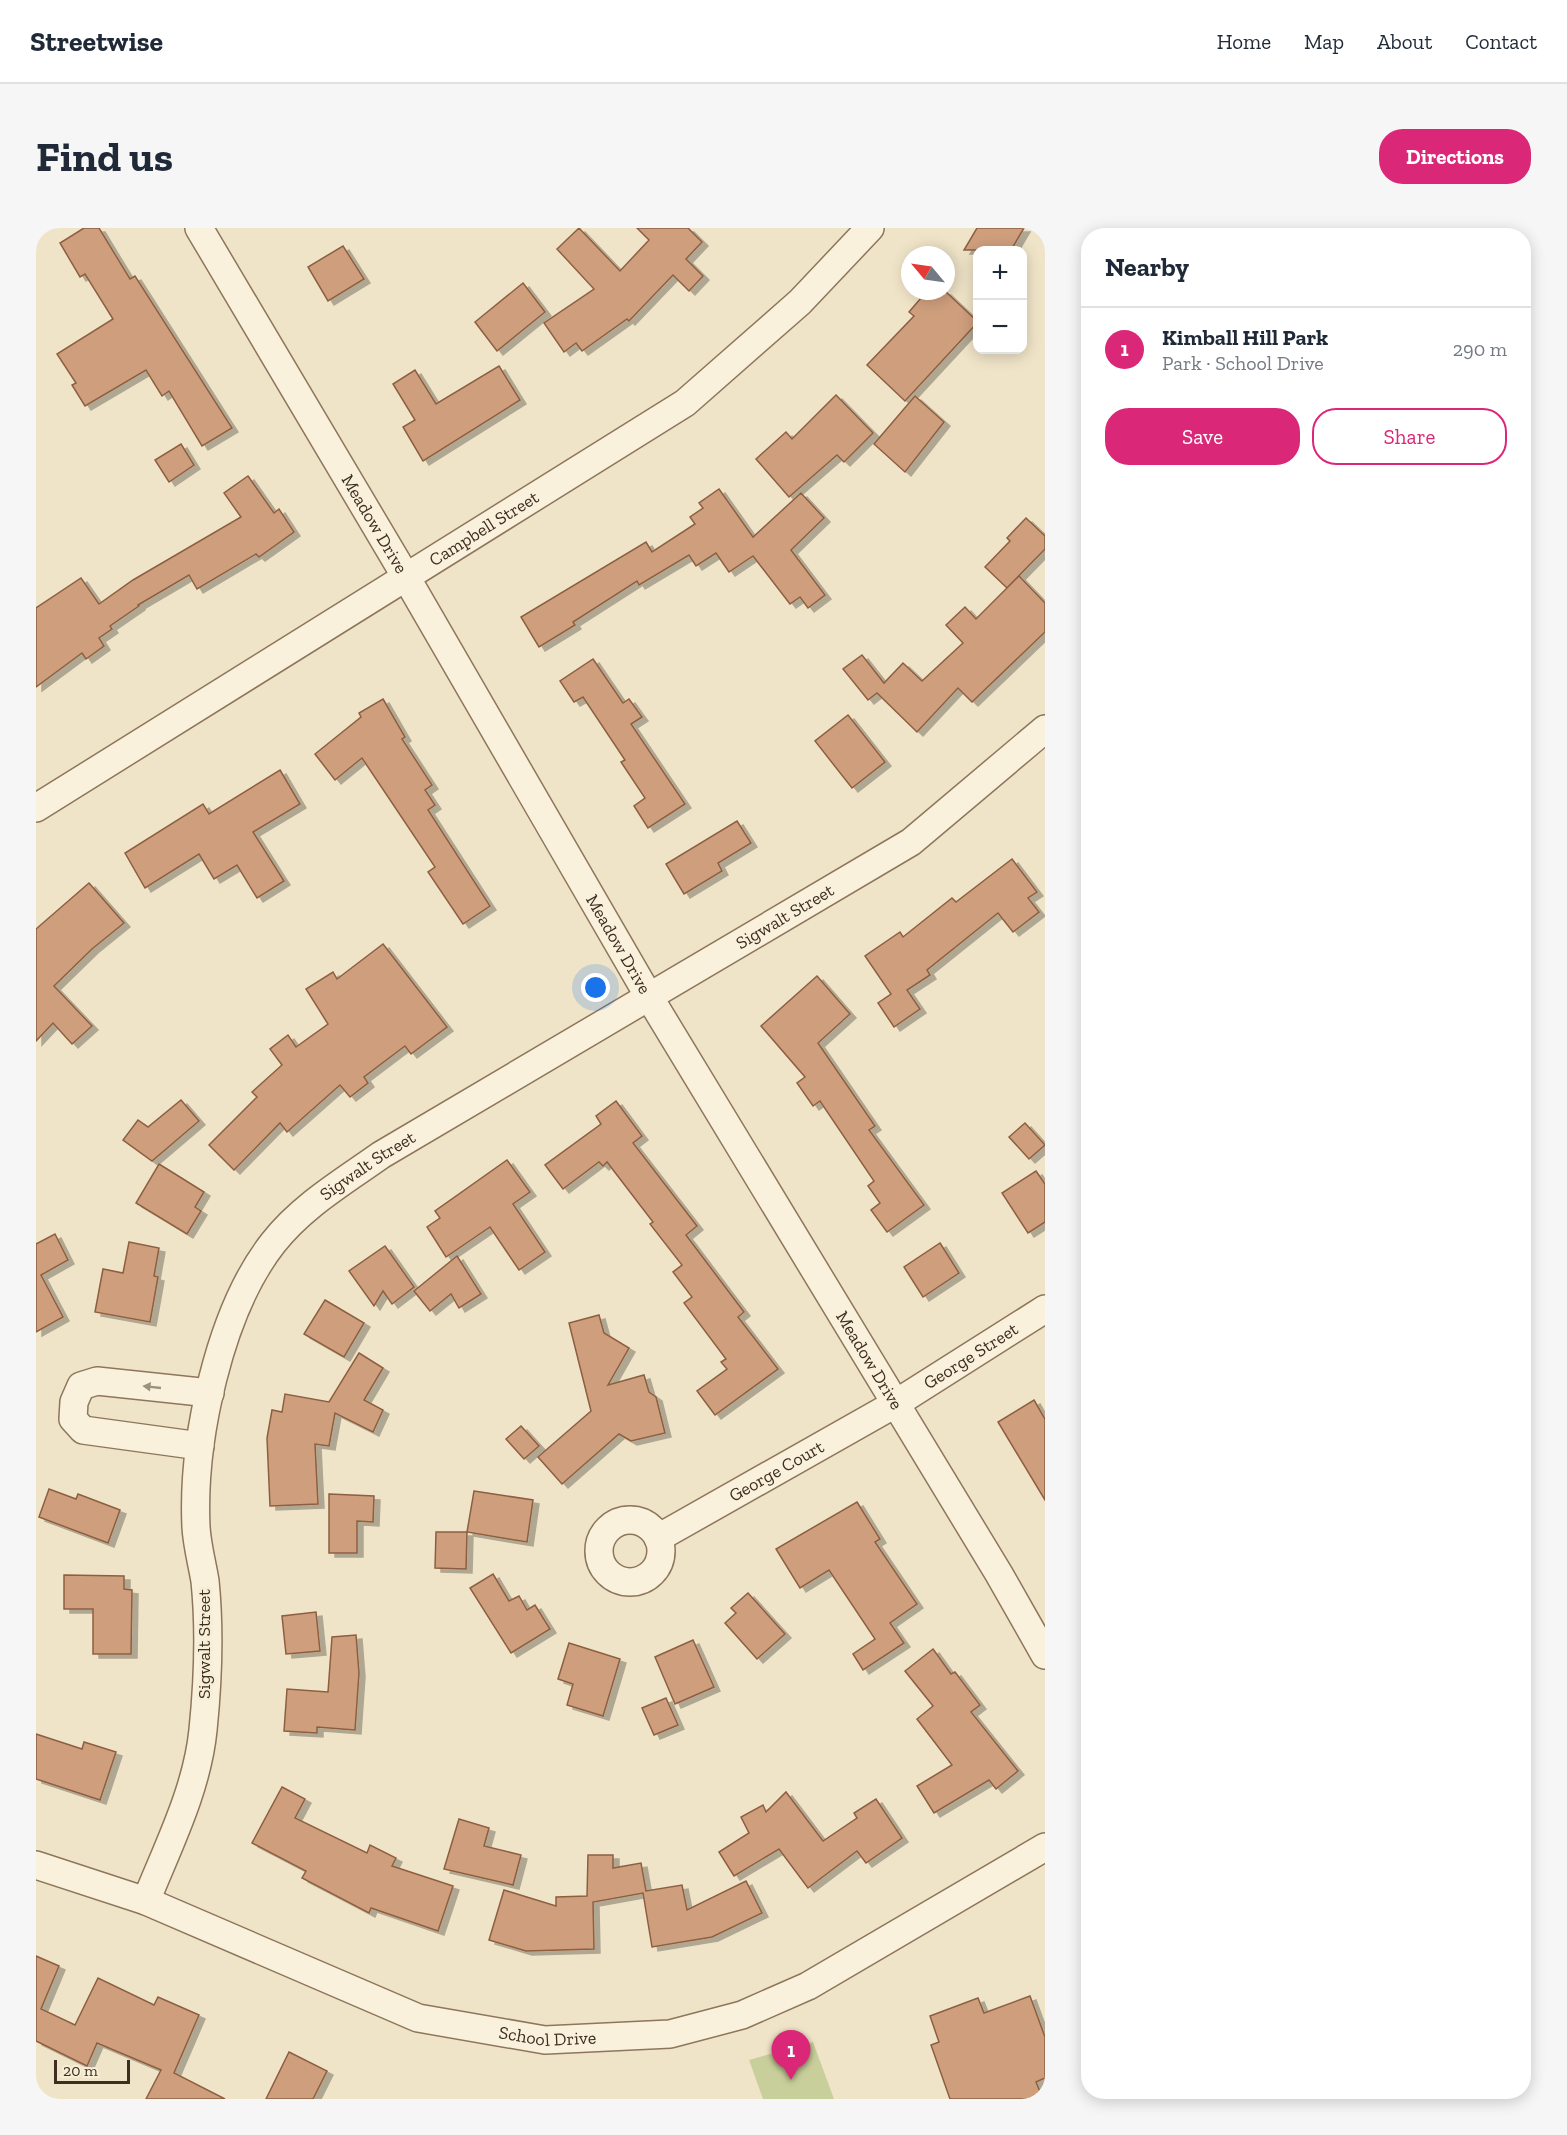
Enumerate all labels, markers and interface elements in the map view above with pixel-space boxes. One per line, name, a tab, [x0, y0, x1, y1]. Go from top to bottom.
text: Streetwise	[30, 25, 163, 58]
text: Home	[1217, 29, 1271, 54]
text: Map	[1304, 29, 1344, 54]
text: About	[1377, 29, 1432, 54]
text: Contact	[1465, 29, 1537, 54]
button: Directions	[1379, 129, 1531, 184]
text: Find us	[36, 131, 173, 182]
north arrow	[901, 246, 955, 300]
map controls	[973, 246, 1027, 354]
button: +	[973, 246, 1027, 300]
text: Nearby	[1105, 251, 1189, 283]
button: −	[973, 300, 1027, 354]
text: Kimball Hill Park	[1162, 324, 1328, 351]
text: 1	[1120, 337, 1129, 361]
text: 290 m	[1453, 337, 1507, 361]
text: Park · School Drive	[1162, 351, 1324, 375]
button: Save	[1105, 408, 1300, 465]
button: Share	[1312, 408, 1507, 465]
street label: Meadow Drive	[337, 470, 412, 577]
street label: Campbell Street	[425, 486, 543, 571]
street label: Sigwalt Street	[732, 879, 838, 954]
street label: Meadow Drive	[581, 890, 656, 998]
your location	[581, 973, 610, 1002]
street label: Sigwalt Street	[315, 1126, 420, 1205]
street label: Meadow Drive	[831, 1307, 908, 1414]
street label: George Street	[919, 1318, 1022, 1394]
one-way arrow	[142, 1382, 161, 1392]
street label: George Court	[725, 1435, 828, 1507]
street label: Sigwalt Street	[193, 1589, 215, 1699]
street label: School Drive	[497, 2021, 597, 2051]
pin: 1	[772, 2030, 810, 2080]
scale bar	[54, 2057, 130, 2084]
text: 20 m	[63, 2061, 98, 2080]

